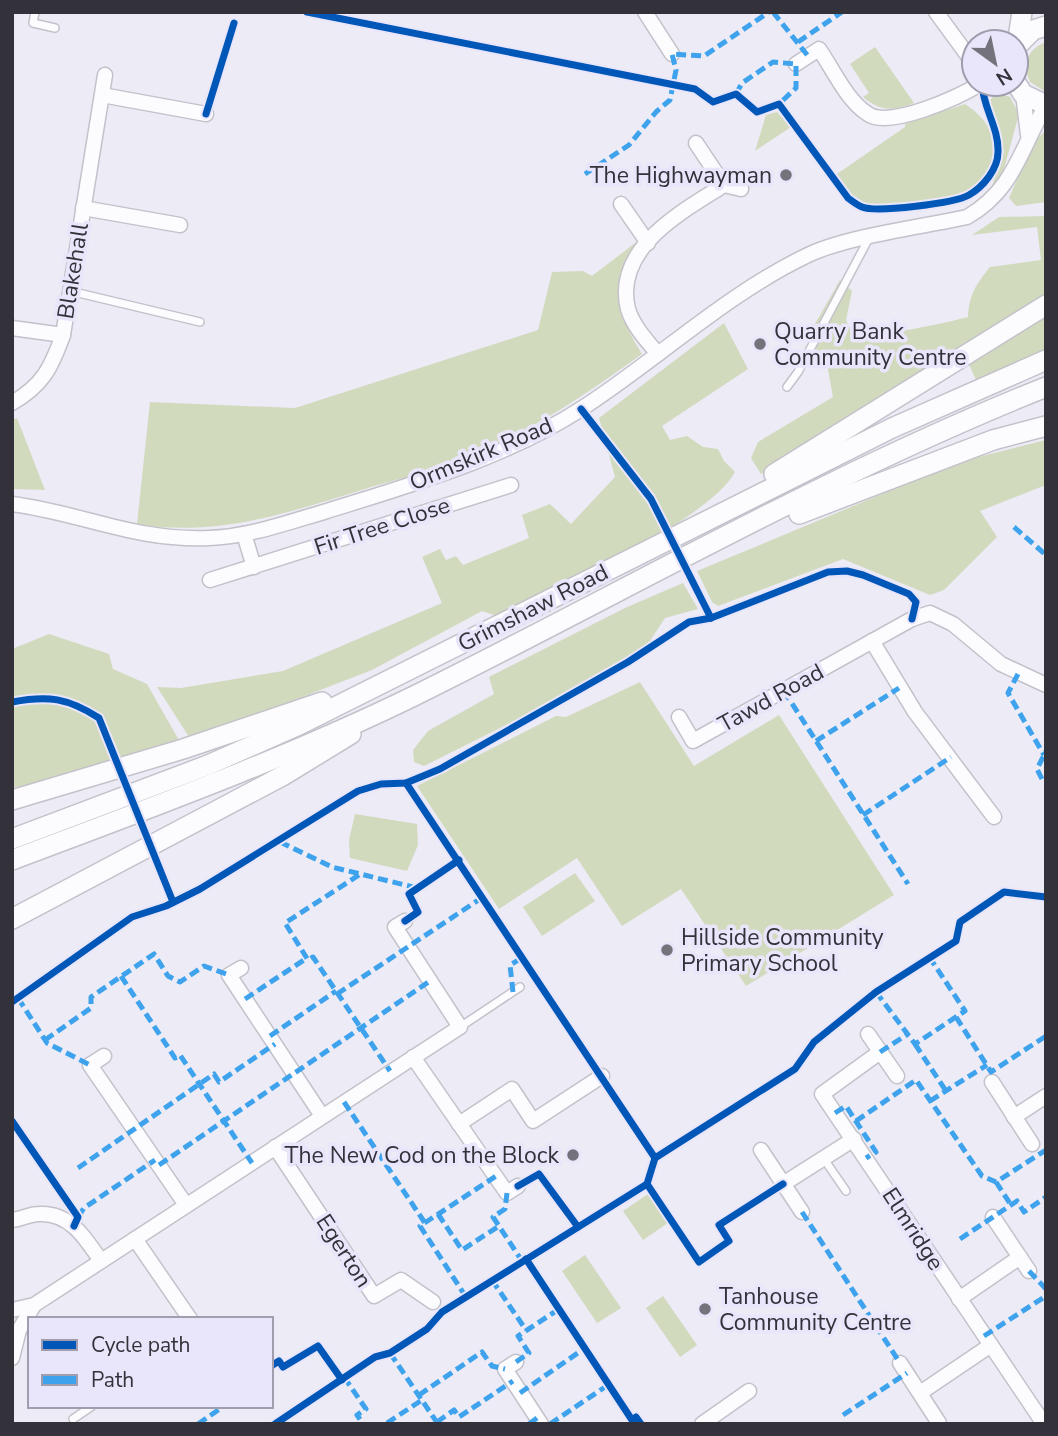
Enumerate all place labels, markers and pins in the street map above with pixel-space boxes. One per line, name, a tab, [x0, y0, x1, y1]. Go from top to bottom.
place label: The Highwayman	[590, 160, 772, 191]
marker: The Highwayman	[778, 167, 794, 183]
place label: Quarry Bank Community Centre	[774, 316, 966, 373]
marker: Quarry Bank Community Centre	[752, 336, 768, 352]
place label: Hillside Community Primary School	[681, 922, 884, 979]
marker: Hillside Community Primary School	[659, 942, 675, 958]
place label: The New Cod on the Block	[285, 1140, 559, 1171]
marker: The New Cod on the Block	[565, 1147, 581, 1163]
place label: Tanhouse Community Centre	[719, 1281, 911, 1338]
marker: Tanhouse Community Centre	[697, 1301, 713, 1317]

